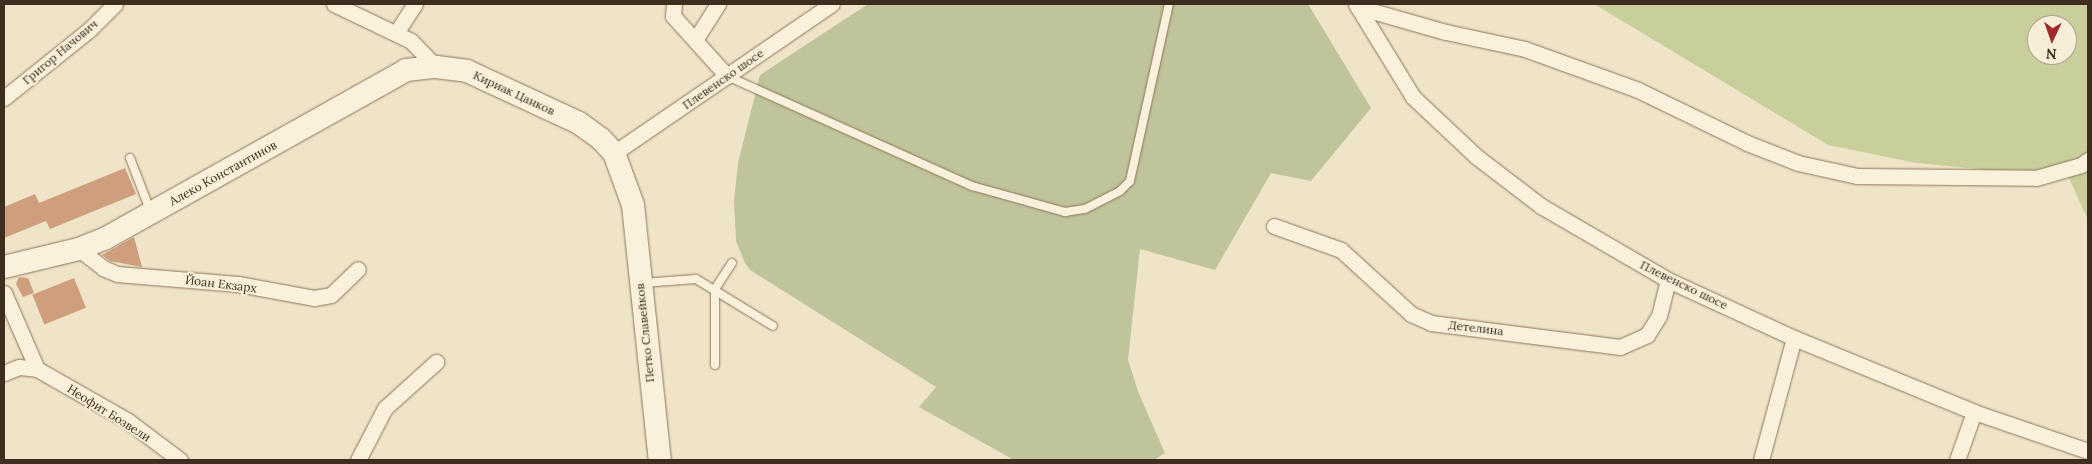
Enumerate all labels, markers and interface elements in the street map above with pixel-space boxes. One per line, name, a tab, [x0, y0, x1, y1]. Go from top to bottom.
north arrow	[2027, 15, 2077, 65]
street label: Григор Начович	[20, 16, 100, 88]
text: N	[2045, 45, 2057, 63]
street label: Плевенско шосе	[680, 46, 766, 112]
street label: Кириак Цанков	[471, 68, 557, 118]
street label: Алеко Константинов	[167, 138, 279, 208]
street label: Плевенско шосе	[1638, 258, 1730, 312]
street label: Йоан Екзарх	[184, 272, 258, 296]
street label: Петко Славейков	[633, 283, 657, 383]
street label: Детелина	[1448, 317, 1504, 339]
street label: Неофит Бозвели	[65, 381, 153, 445]

